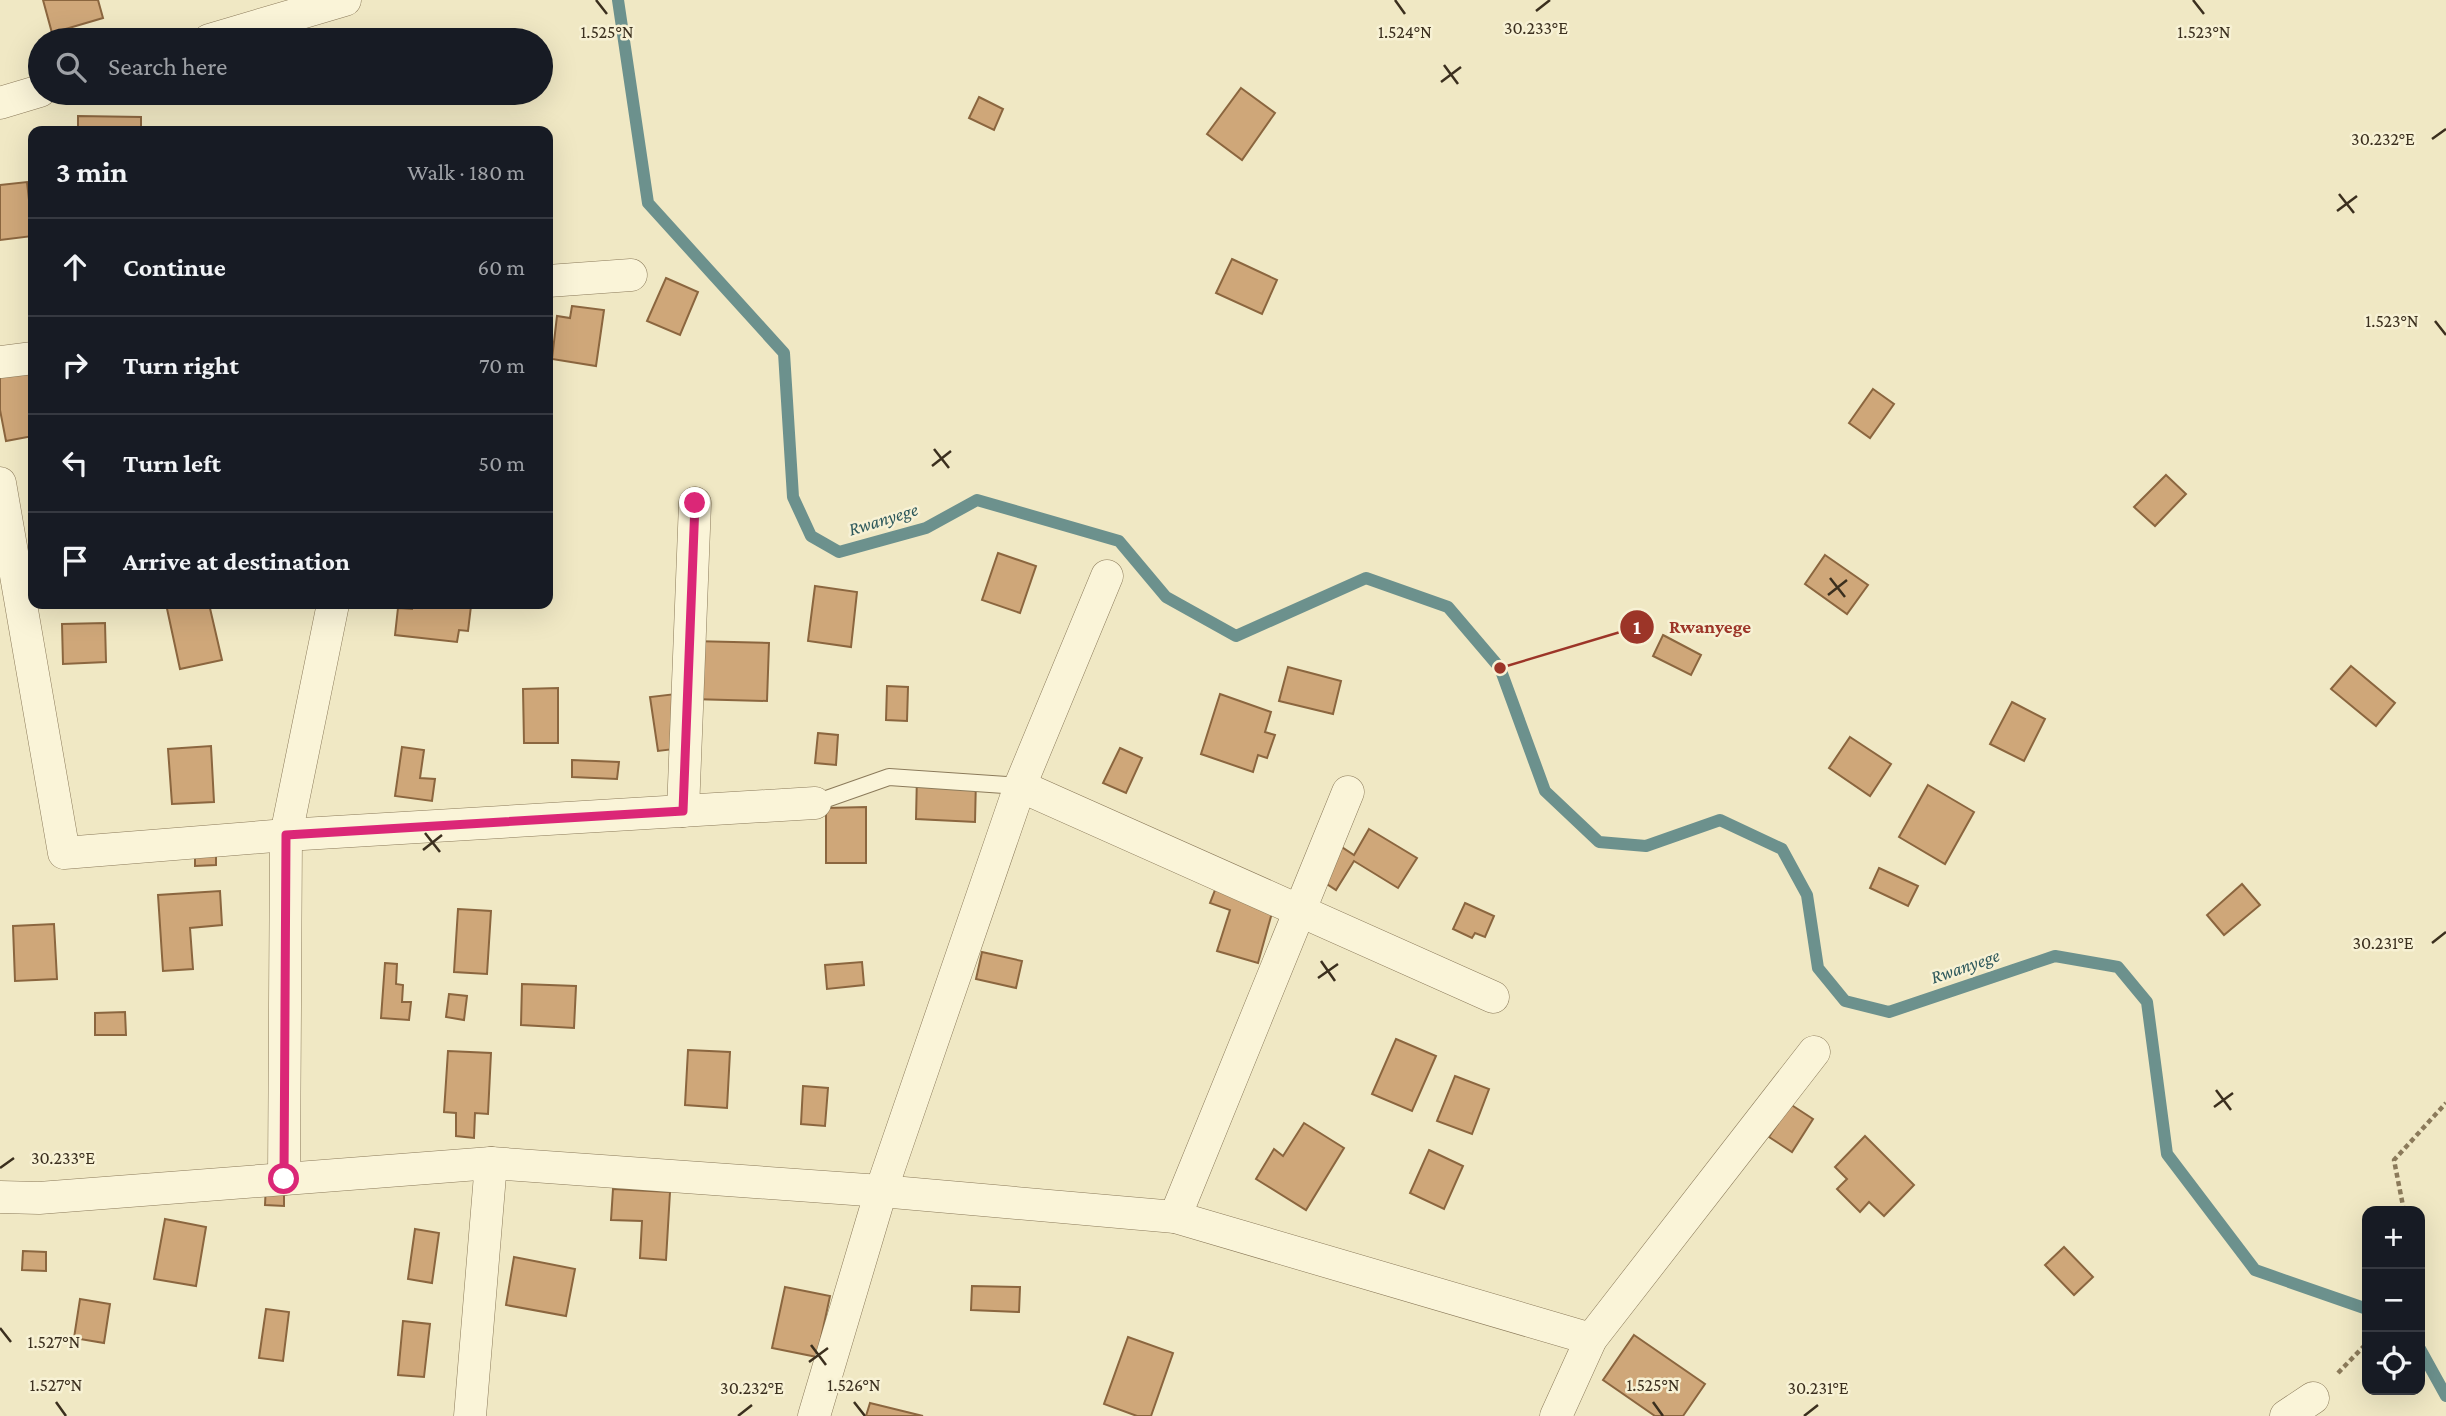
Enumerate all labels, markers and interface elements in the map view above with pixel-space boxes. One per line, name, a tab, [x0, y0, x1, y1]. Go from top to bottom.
text: 30.233°E	[1504, 18, 1568, 38]
text: 1.525°N	[580, 22, 634, 42]
text: 1.524°N	[1378, 22, 1432, 42]
text: 1.523°N	[2177, 22, 2231, 42]
search box	[28, 28, 553, 105]
icon: search	[52, 48, 90, 86]
text: Search here	[108, 52, 227, 81]
text: 30.232°E	[2351, 129, 2415, 149]
text: 3 min	[56, 155, 128, 188]
text: Walk · 180 m	[407, 159, 525, 185]
icon: ahead	[56, 248, 94, 286]
text: Continue	[123, 253, 226, 282]
text: 60 m	[478, 254, 525, 280]
text: 1.523°N	[2365, 311, 2419, 331]
icon: right	[56, 346, 94, 384]
text: Turn right	[123, 351, 239, 380]
text: 70 m	[479, 352, 525, 378]
icon: left	[56, 444, 94, 482]
text: Turn left	[123, 449, 221, 478]
text: 50 m	[478, 450, 525, 476]
route end	[679, 487, 710, 518]
water label: Rwanyege	[846, 499, 920, 539]
icon: arrive	[56, 542, 94, 580]
text: Arrive at destination	[123, 547, 350, 576]
callout: Rwanyege	[1620, 607, 1765, 647]
text: 1	[1633, 615, 1641, 639]
text: Rwanyege	[1669, 616, 1751, 637]
text: 30.231°E	[2352, 933, 2414, 953]
water label: Rwanyege	[1928, 944, 2002, 988]
text: 30.233°E	[31, 1148, 95, 1168]
route start	[268, 1163, 299, 1194]
map controls	[2362, 1206, 2425, 1395]
button: +	[2362, 1206, 2425, 1269]
button: −	[2362, 1269, 2425, 1332]
text: 1.527°N	[28, 1332, 81, 1352]
button: locate	[2362, 1332, 2425, 1395]
text: 1.527°N	[30, 1375, 83, 1395]
text: 1.526°N	[827, 1375, 881, 1395]
text: 1.525°N	[1626, 1375, 1680, 1395]
text: 30.232°E	[720, 1378, 784, 1398]
text: 30.231°E	[1787, 1378, 1849, 1398]

